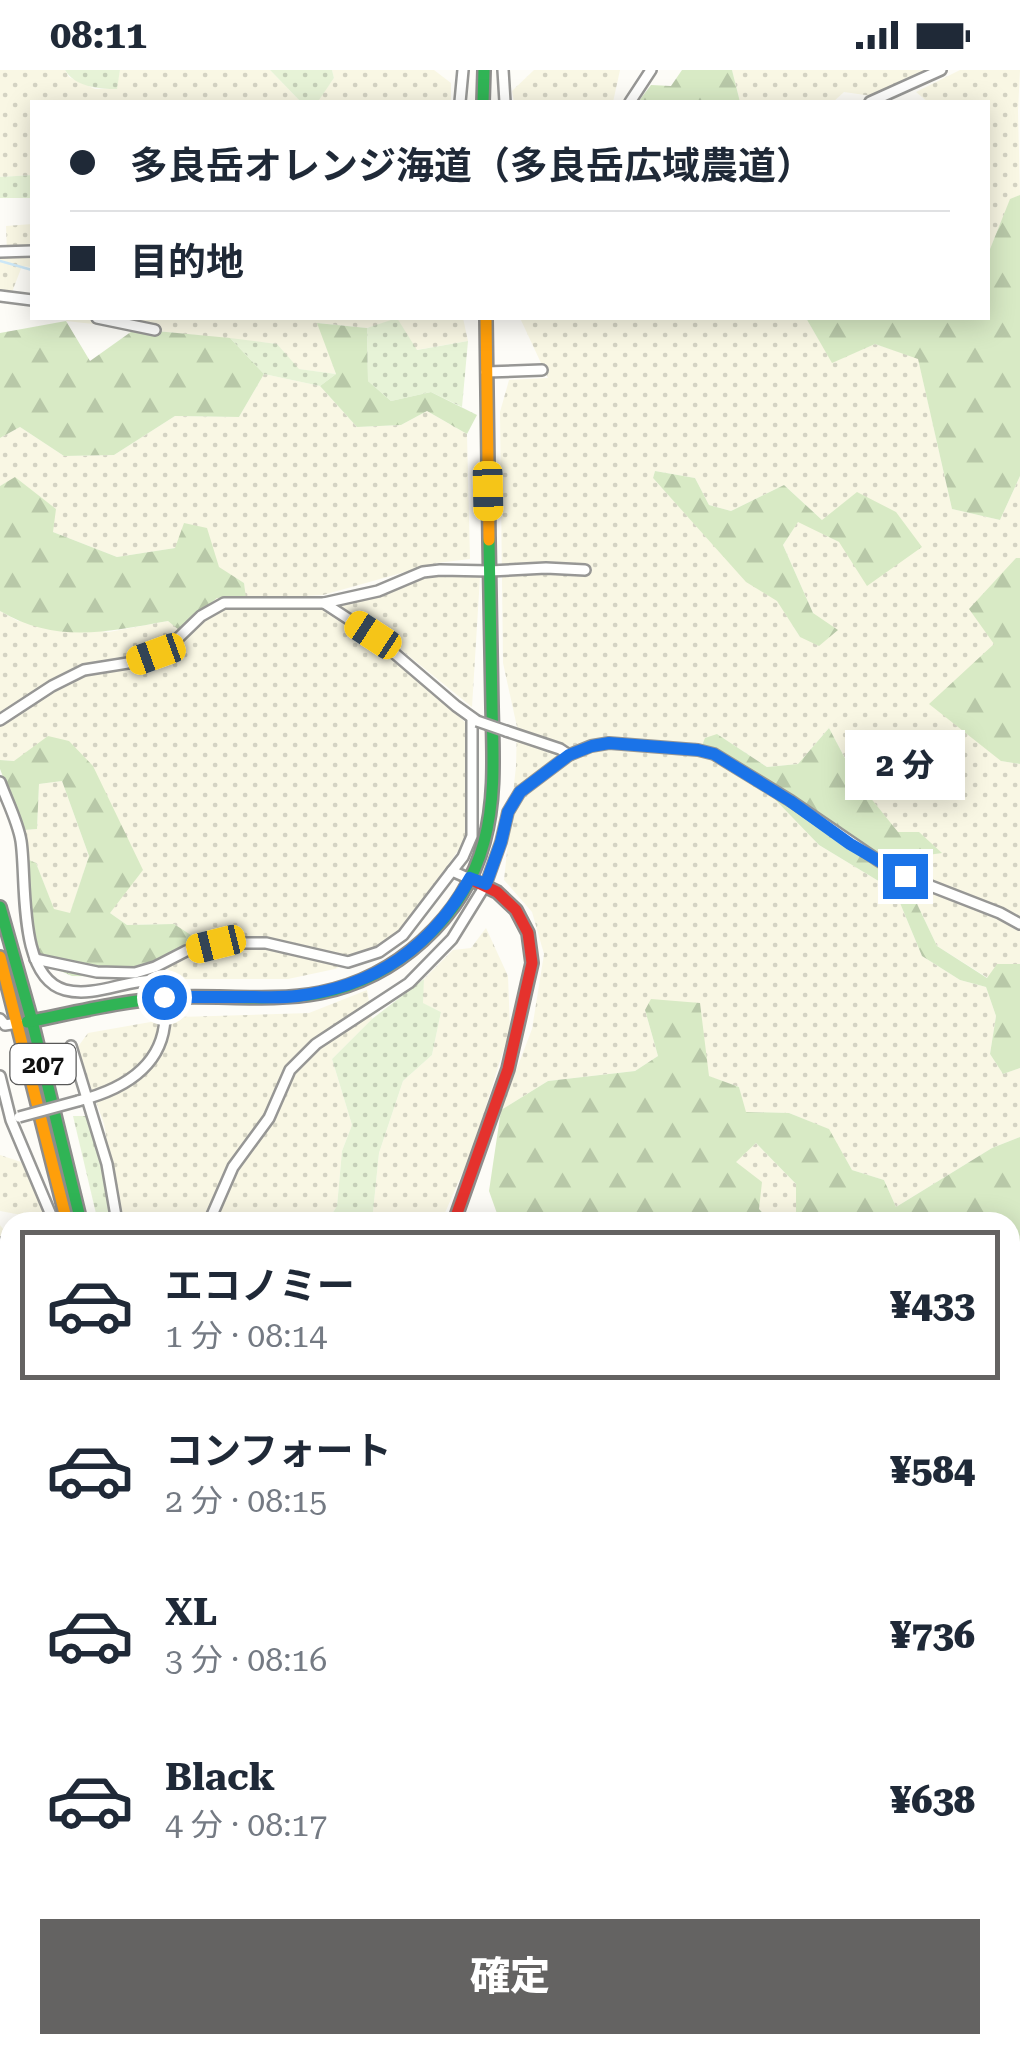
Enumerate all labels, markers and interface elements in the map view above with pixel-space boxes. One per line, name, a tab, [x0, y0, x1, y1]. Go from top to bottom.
text: 08:11	[50, 13, 147, 57]
text: 多良岳オレンジ海道（多良岳広域農道）	[130, 144, 814, 188]
text: 目的地	[130, 240, 244, 284]
car	[472, 461, 504, 521]
car	[340, 606, 406, 664]
car	[123, 630, 189, 678]
callout: 2 分	[845, 731, 965, 801]
text: 2 分	[876, 746, 934, 784]
route end	[883, 854, 928, 899]
car	[183, 922, 249, 966]
route start	[142, 975, 187, 1020]
road number: 207	[10, 1044, 76, 1084]
icon: car	[45, 1260, 135, 1350]
text: エコノミー	[165, 1264, 355, 1308]
text: ¥433	[890, 1283, 975, 1327]
text: 1 分 · 08:14	[165, 1317, 327, 1355]
icon: car	[45, 1425, 135, 1515]
text: コンフォート	[165, 1429, 392, 1473]
text: ¥584	[890, 1448, 975, 1492]
text: 2 分 · 08:15	[165, 1482, 327, 1520]
icon: car	[45, 1590, 135, 1680]
text: XL	[165, 1590, 217, 1634]
text: ¥736	[890, 1613, 975, 1657]
text: 3 分 · 08:16	[165, 1641, 327, 1679]
icon: car	[45, 1755, 135, 1845]
text: Black	[165, 1755, 275, 1799]
text: ¥638	[890, 1778, 975, 1822]
text: 4 分 · 08:17	[165, 1806, 327, 1844]
button: 確定	[40, 1919, 980, 2034]

